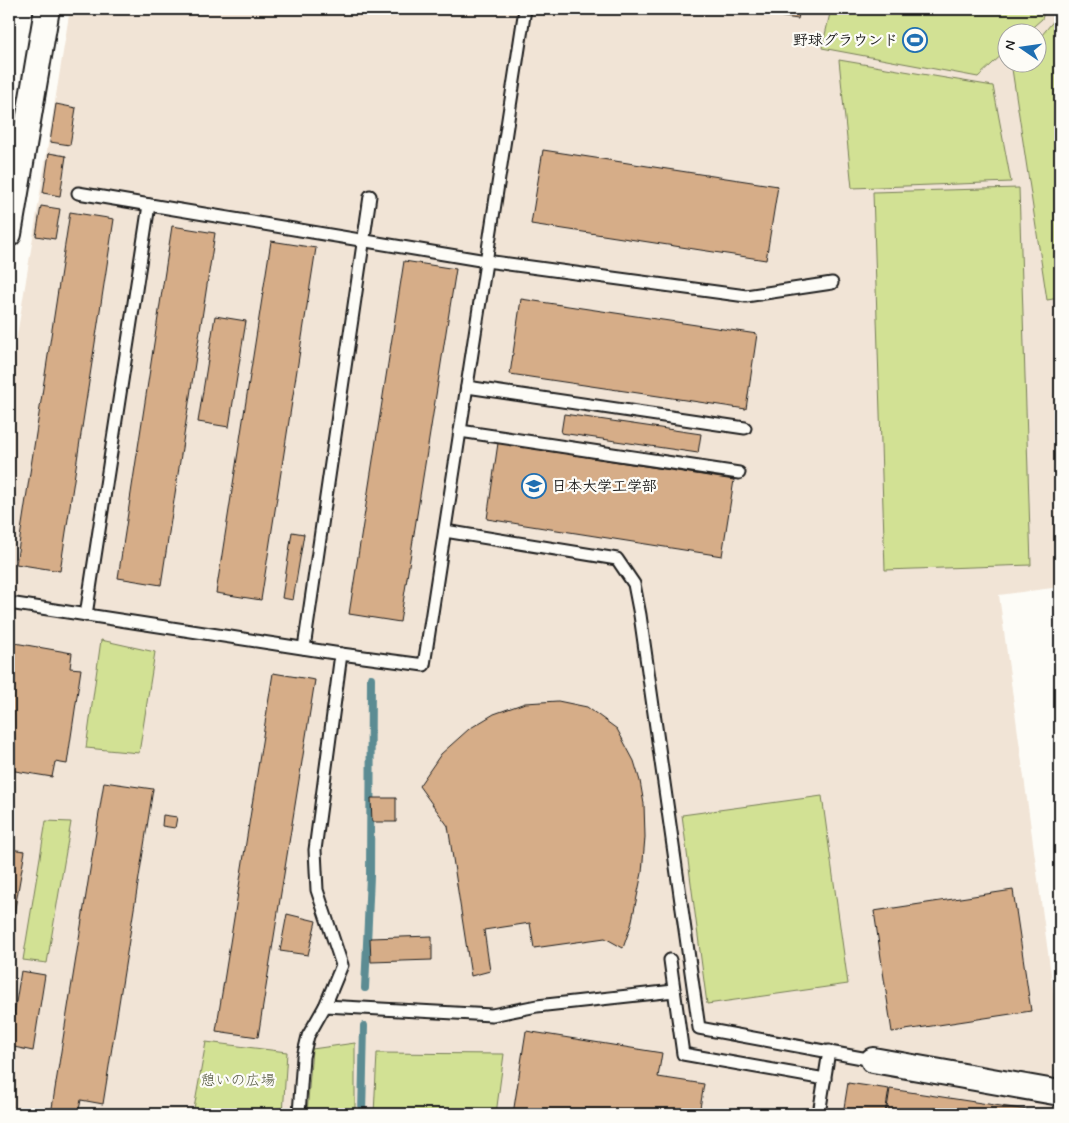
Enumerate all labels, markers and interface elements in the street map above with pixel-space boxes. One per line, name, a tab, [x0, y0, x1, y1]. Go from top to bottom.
north arrow	[996, 22, 1046, 72]
sports icon: 野球グラウンド	[902, 27, 928, 53]
place label: 野球グラウンド	[793, 31, 898, 51]
text: N	[1000, 39, 1020, 52]
school or university icon: 日本大学工学部	[521, 473, 547, 499]
place label: 日本大学工学部	[552, 477, 657, 497]
park label: 憩いの広場	[200, 1071, 276, 1091]

